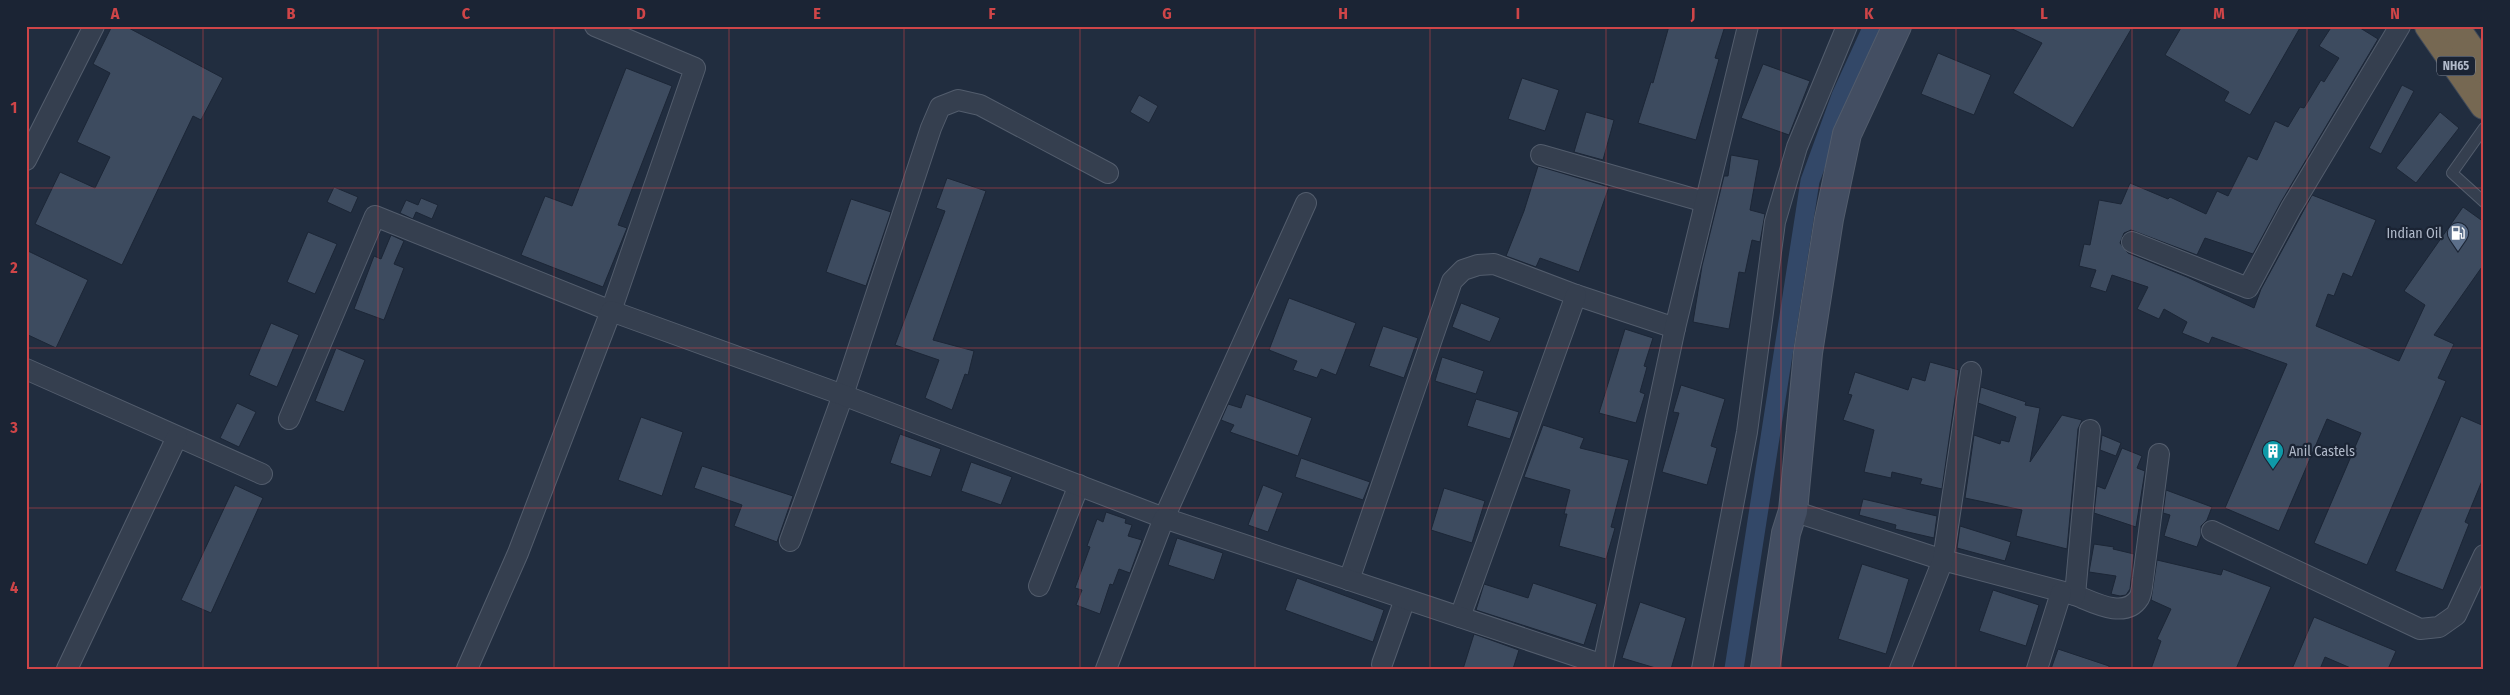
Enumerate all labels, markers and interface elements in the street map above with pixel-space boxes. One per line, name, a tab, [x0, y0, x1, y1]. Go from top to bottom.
text: A	[110, 4, 120, 23]
text: B	[287, 4, 296, 23]
text: C	[462, 4, 471, 23]
text: D	[636, 4, 646, 23]
text: E	[813, 4, 821, 23]
text: F	[988, 4, 996, 23]
text: G	[1162, 4, 1172, 23]
text: H	[1338, 4, 1348, 23]
text: I	[1516, 4, 1520, 23]
text: J	[1690, 4, 1695, 23]
text: K	[1864, 4, 1874, 23]
text: L	[2040, 4, 2048, 23]
text: M	[2213, 4, 2225, 23]
text: N	[2390, 4, 2400, 23]
road number: NH65	[2437, 56, 2475, 76]
text: 1	[11, 98, 17, 117]
fuel station icon: Indian Oil	[2446, 221, 2470, 252]
place label: Indian Oil	[2386, 225, 2442, 242]
text: 2	[9, 258, 18, 277]
text: 3	[9, 418, 18, 437]
building icon: Anil Castels	[2261, 439, 2285, 470]
place label: Anil Castels	[2289, 443, 2355, 460]
text: 4	[10, 578, 18, 597]

